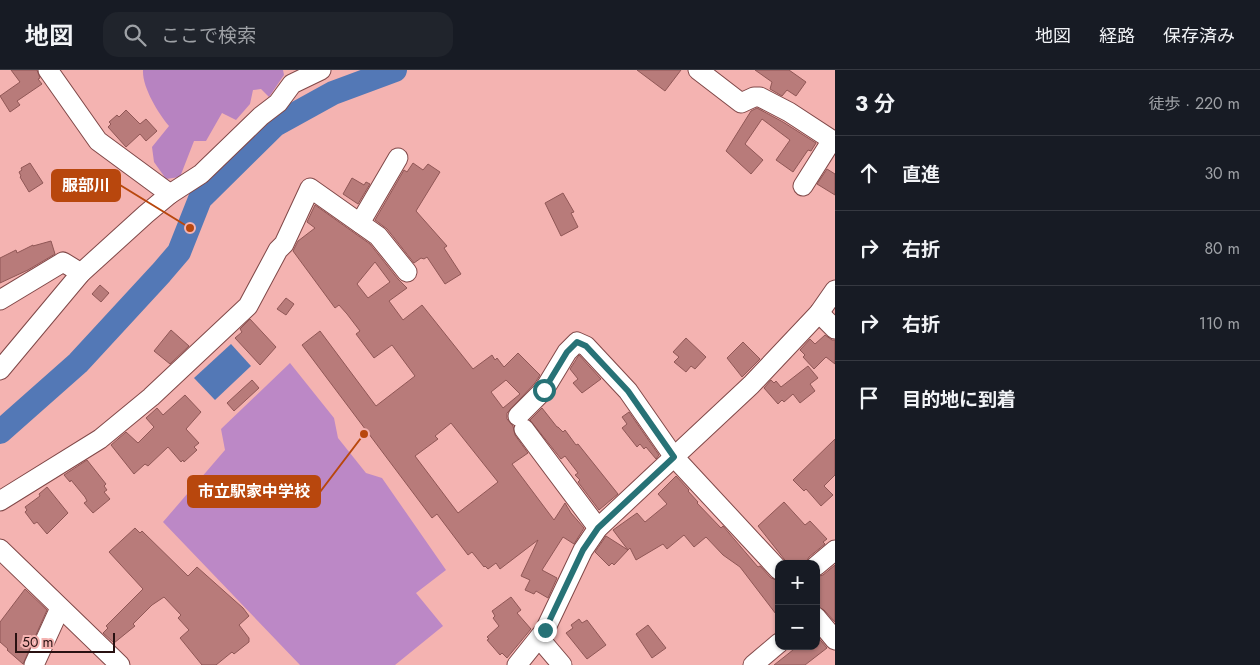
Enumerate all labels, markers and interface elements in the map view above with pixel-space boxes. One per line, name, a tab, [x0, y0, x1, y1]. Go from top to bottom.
search box	[103, 12, 453, 57]
text: 地図	[25, 18, 73, 53]
icon: search	[121, 21, 149, 49]
text: ここで検索	[161, 22, 256, 49]
text: 地図	[1035, 23, 1071, 49]
text: 経路	[1099, 23, 1135, 49]
text: 保存済み	[1163, 23, 1235, 49]
text: 3 分	[855, 89, 895, 119]
text: 徒歩 · 220 m	[1149, 92, 1240, 115]
icon: ahead	[855, 159, 883, 187]
text: 直進	[902, 161, 940, 188]
text: 30 m	[1204, 162, 1240, 185]
callout: 服部川	[52, 170, 120, 201]
text: 服部川	[62, 174, 110, 197]
icon: right	[855, 234, 883, 262]
text: 右折	[902, 236, 940, 263]
text: 80 m	[1204, 237, 1240, 260]
icon: right	[855, 309, 883, 337]
text: 右折	[902, 311, 940, 338]
text: 110 m	[1199, 312, 1240, 335]
route start	[533, 379, 556, 402]
icon: arrive	[855, 384, 883, 412]
text: 目的地に到着	[902, 386, 1016, 413]
callout: 市立駅家中学校	[188, 476, 320, 507]
text: 市立駅家中学校	[198, 480, 310, 503]
map controls	[775, 560, 820, 650]
button: +	[775, 560, 820, 605]
button: −	[775, 605, 820, 650]
route end	[534, 619, 557, 642]
scale bar	[15, 630, 115, 653]
text: 50 m	[22, 632, 53, 652]

